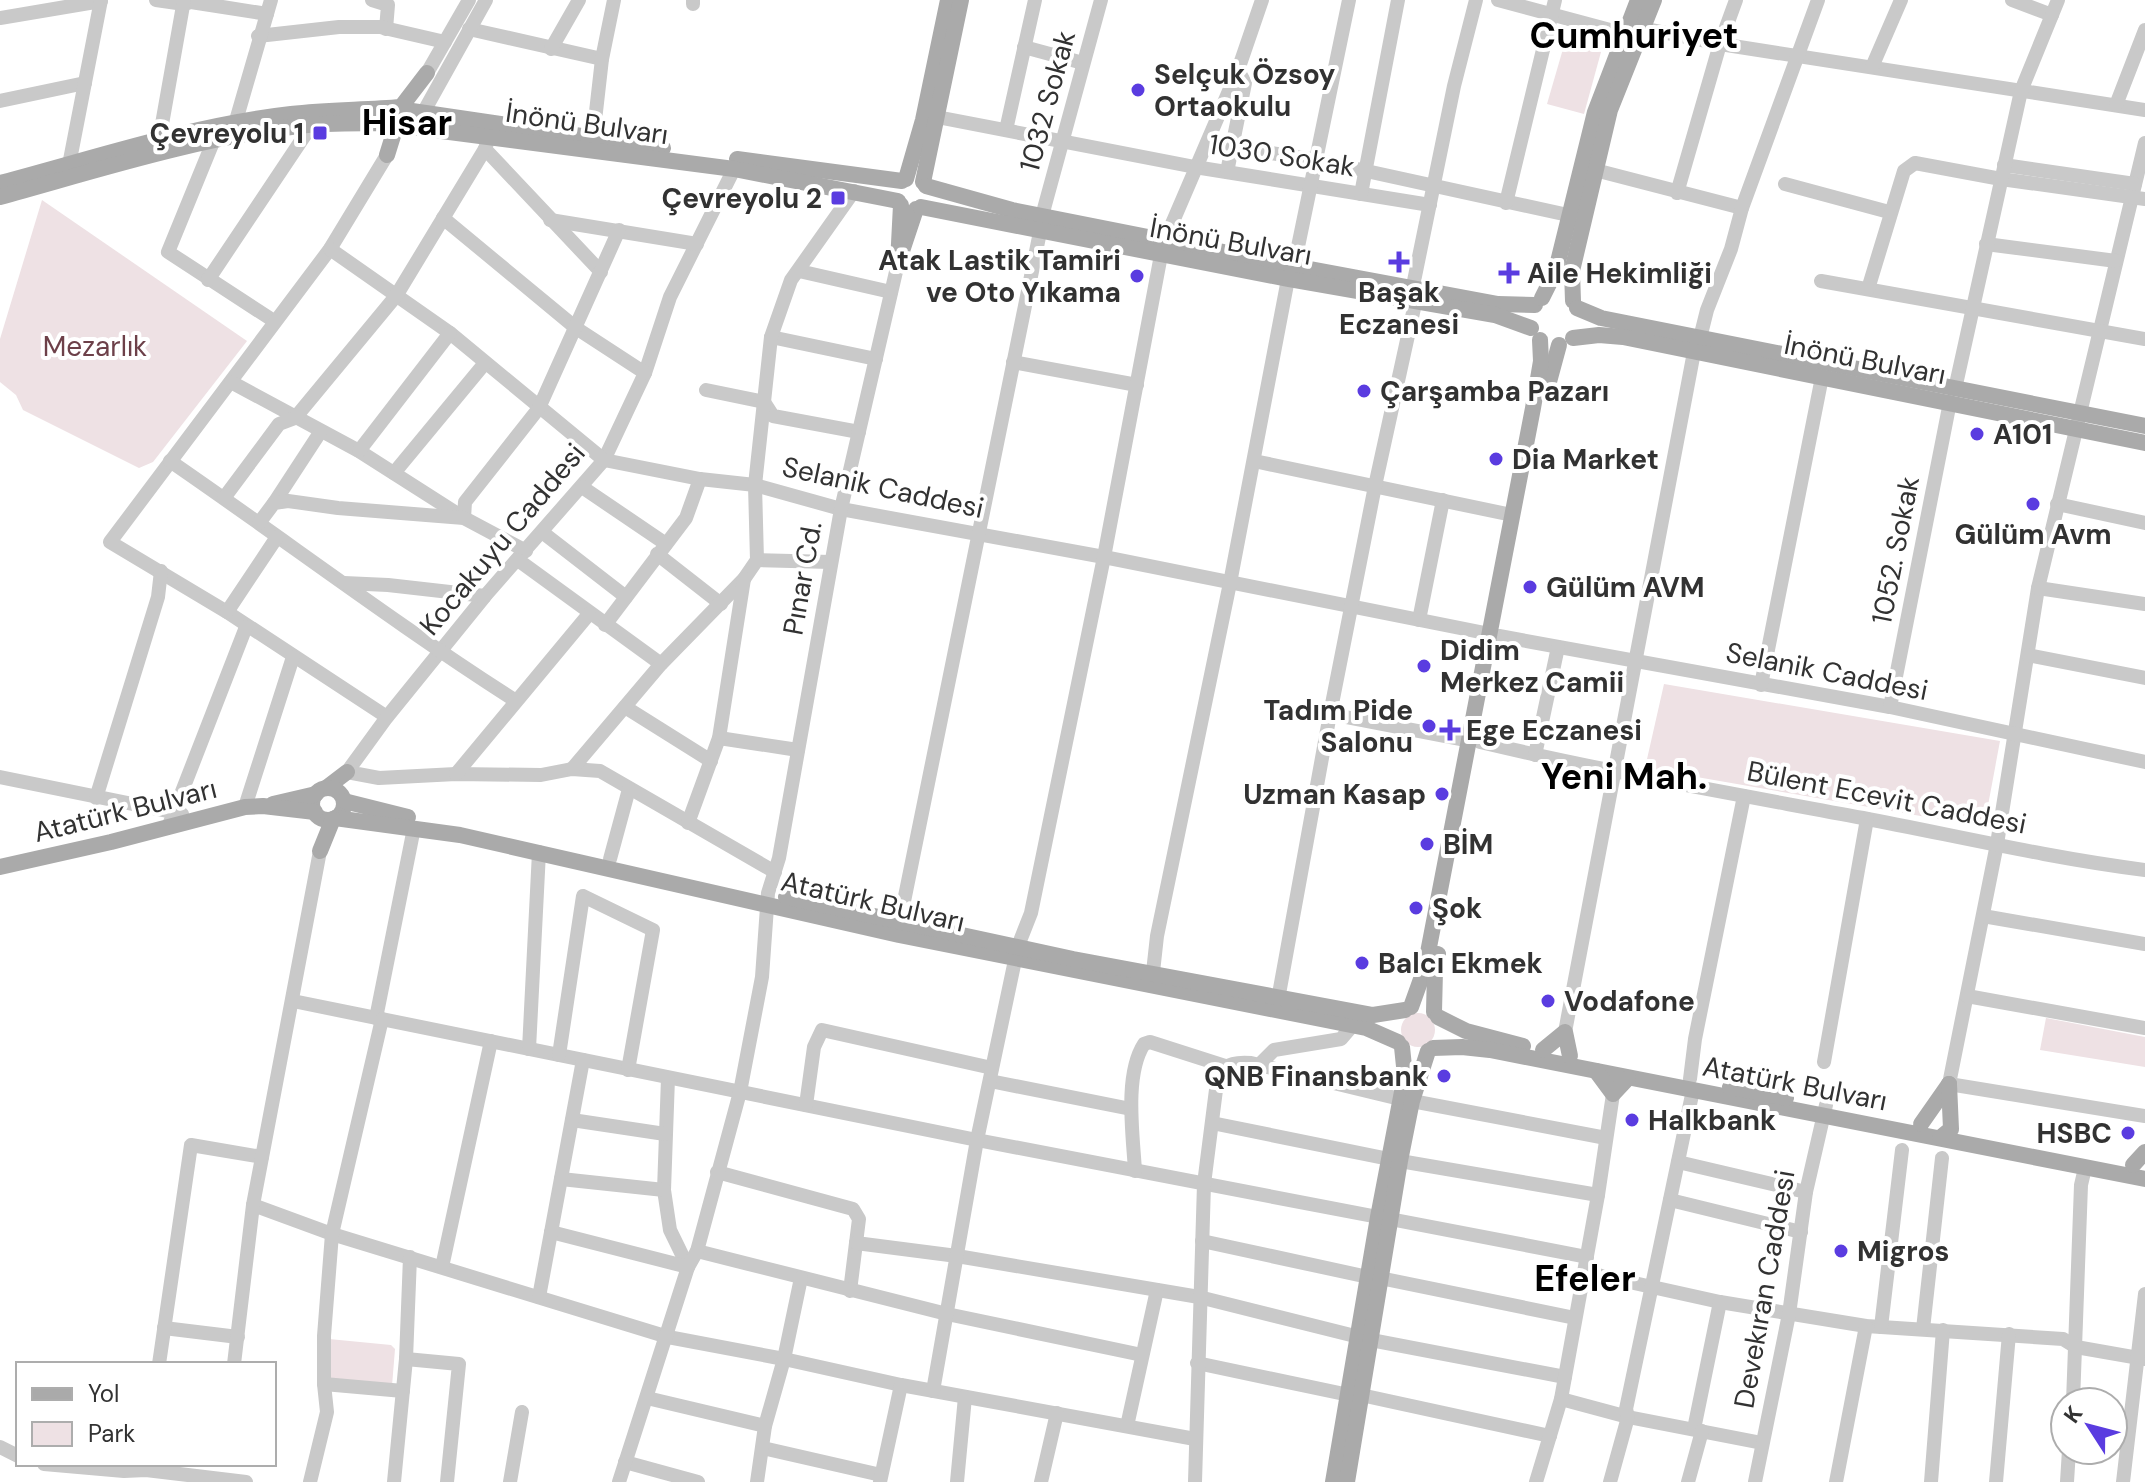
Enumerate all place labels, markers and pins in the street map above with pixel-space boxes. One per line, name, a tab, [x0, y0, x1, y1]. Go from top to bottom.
place label: Selçuk Özsoy Ortaokulu	[1154, 56, 1336, 125]
marker: Selçuk Özsoy Ortaokulu	[1129, 81, 1147, 99]
place label: Çevreyolu 1	[150, 115, 304, 152]
marker: Çevreyolu 1	[311, 124, 329, 142]
place label: Çevreyolu 2	[662, 180, 822, 217]
marker: Çevreyolu 2	[829, 189, 847, 207]
place label: Atak Lastik Tamiri ve Oto Yıkama	[878, 242, 1121, 311]
marker: Başak Eczanesi	[1390, 253, 1408, 271]
place label: Aile Hekimliği	[1527, 255, 1712, 292]
marker: Aile Hekimliği	[1498, 262, 1520, 284]
marker: Atak Lastik Tamiri ve Oto Yıkama	[1128, 267, 1146, 285]
place label: Başak Eczanesi	[1339, 274, 1459, 343]
place label: Çarşamba Pazarı	[1380, 373, 1609, 410]
marker: Çarşamba Pazarı	[1355, 382, 1373, 400]
place label: A101	[1993, 416, 2052, 453]
marker: A101	[1968, 425, 1986, 443]
place label: Dia Market	[1512, 441, 1659, 478]
marker: Dia Market	[1487, 450, 1505, 468]
marker: Gülüm Avm	[2024, 495, 2042, 513]
place label: Gülüm Avm	[1954, 516, 2112, 553]
place label: Gülüm AVM	[1546, 569, 1705, 606]
marker: Gülüm AVM	[1521, 578, 1539, 596]
place label: Didim Merkez Camii	[1440, 632, 1624, 701]
marker: Didim Merkez Camii	[1415, 657, 1433, 675]
place label: Tadım Pide Salonu	[1264, 692, 1413, 761]
place label: Ege Eczanesi	[1466, 712, 1642, 749]
marker: Tadım Pide Salonu	[1420, 717, 1438, 735]
marker: Ege Eczanesi	[1441, 721, 1459, 739]
place label: Uzman Kasap	[1243, 776, 1426, 813]
marker: Uzman Kasap	[1433, 785, 1451, 803]
place label: BİM	[1443, 826, 1493, 863]
marker: BİM	[1418, 835, 1436, 853]
place label: Şok	[1432, 890, 1482, 927]
marker: Şok	[1407, 899, 1425, 917]
place label: Balcı Ekmek	[1378, 945, 1543, 982]
marker: Balcı Ekmek	[1353, 954, 1371, 972]
place label: Vodafone	[1564, 983, 1695, 1020]
marker: Vodafone	[1539, 992, 1557, 1010]
place label: QNB Finansbank	[1204, 1058, 1428, 1095]
marker: QNB Finansbank	[1435, 1067, 1453, 1085]
place label: Halkbank	[1648, 1102, 1776, 1139]
marker: Halkbank	[1623, 1111, 1641, 1129]
place label: HSBC	[2037, 1115, 2112, 1152]
marker: HSBC	[2119, 1124, 2137, 1142]
place label: Migros	[1857, 1233, 1949, 1270]
marker: Migros	[1832, 1242, 1850, 1260]

